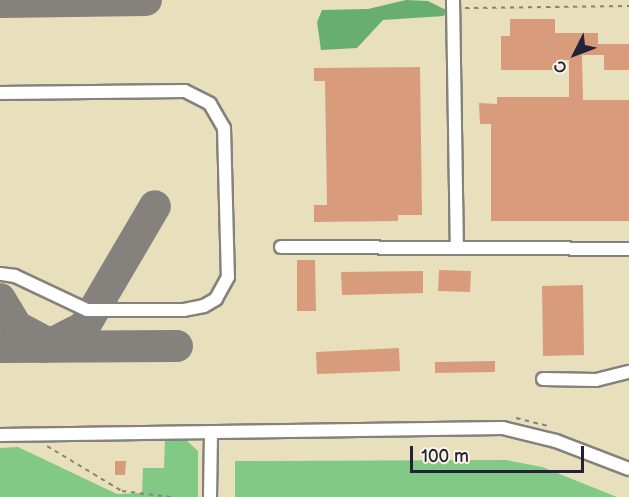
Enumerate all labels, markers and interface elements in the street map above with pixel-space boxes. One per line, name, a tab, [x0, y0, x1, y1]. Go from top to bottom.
north arrow	[545, 24, 605, 84]
text: С	[550, 56, 572, 77]
scale bar	[413, 434, 587, 472]
text: 100 m	[421, 446, 469, 467]

